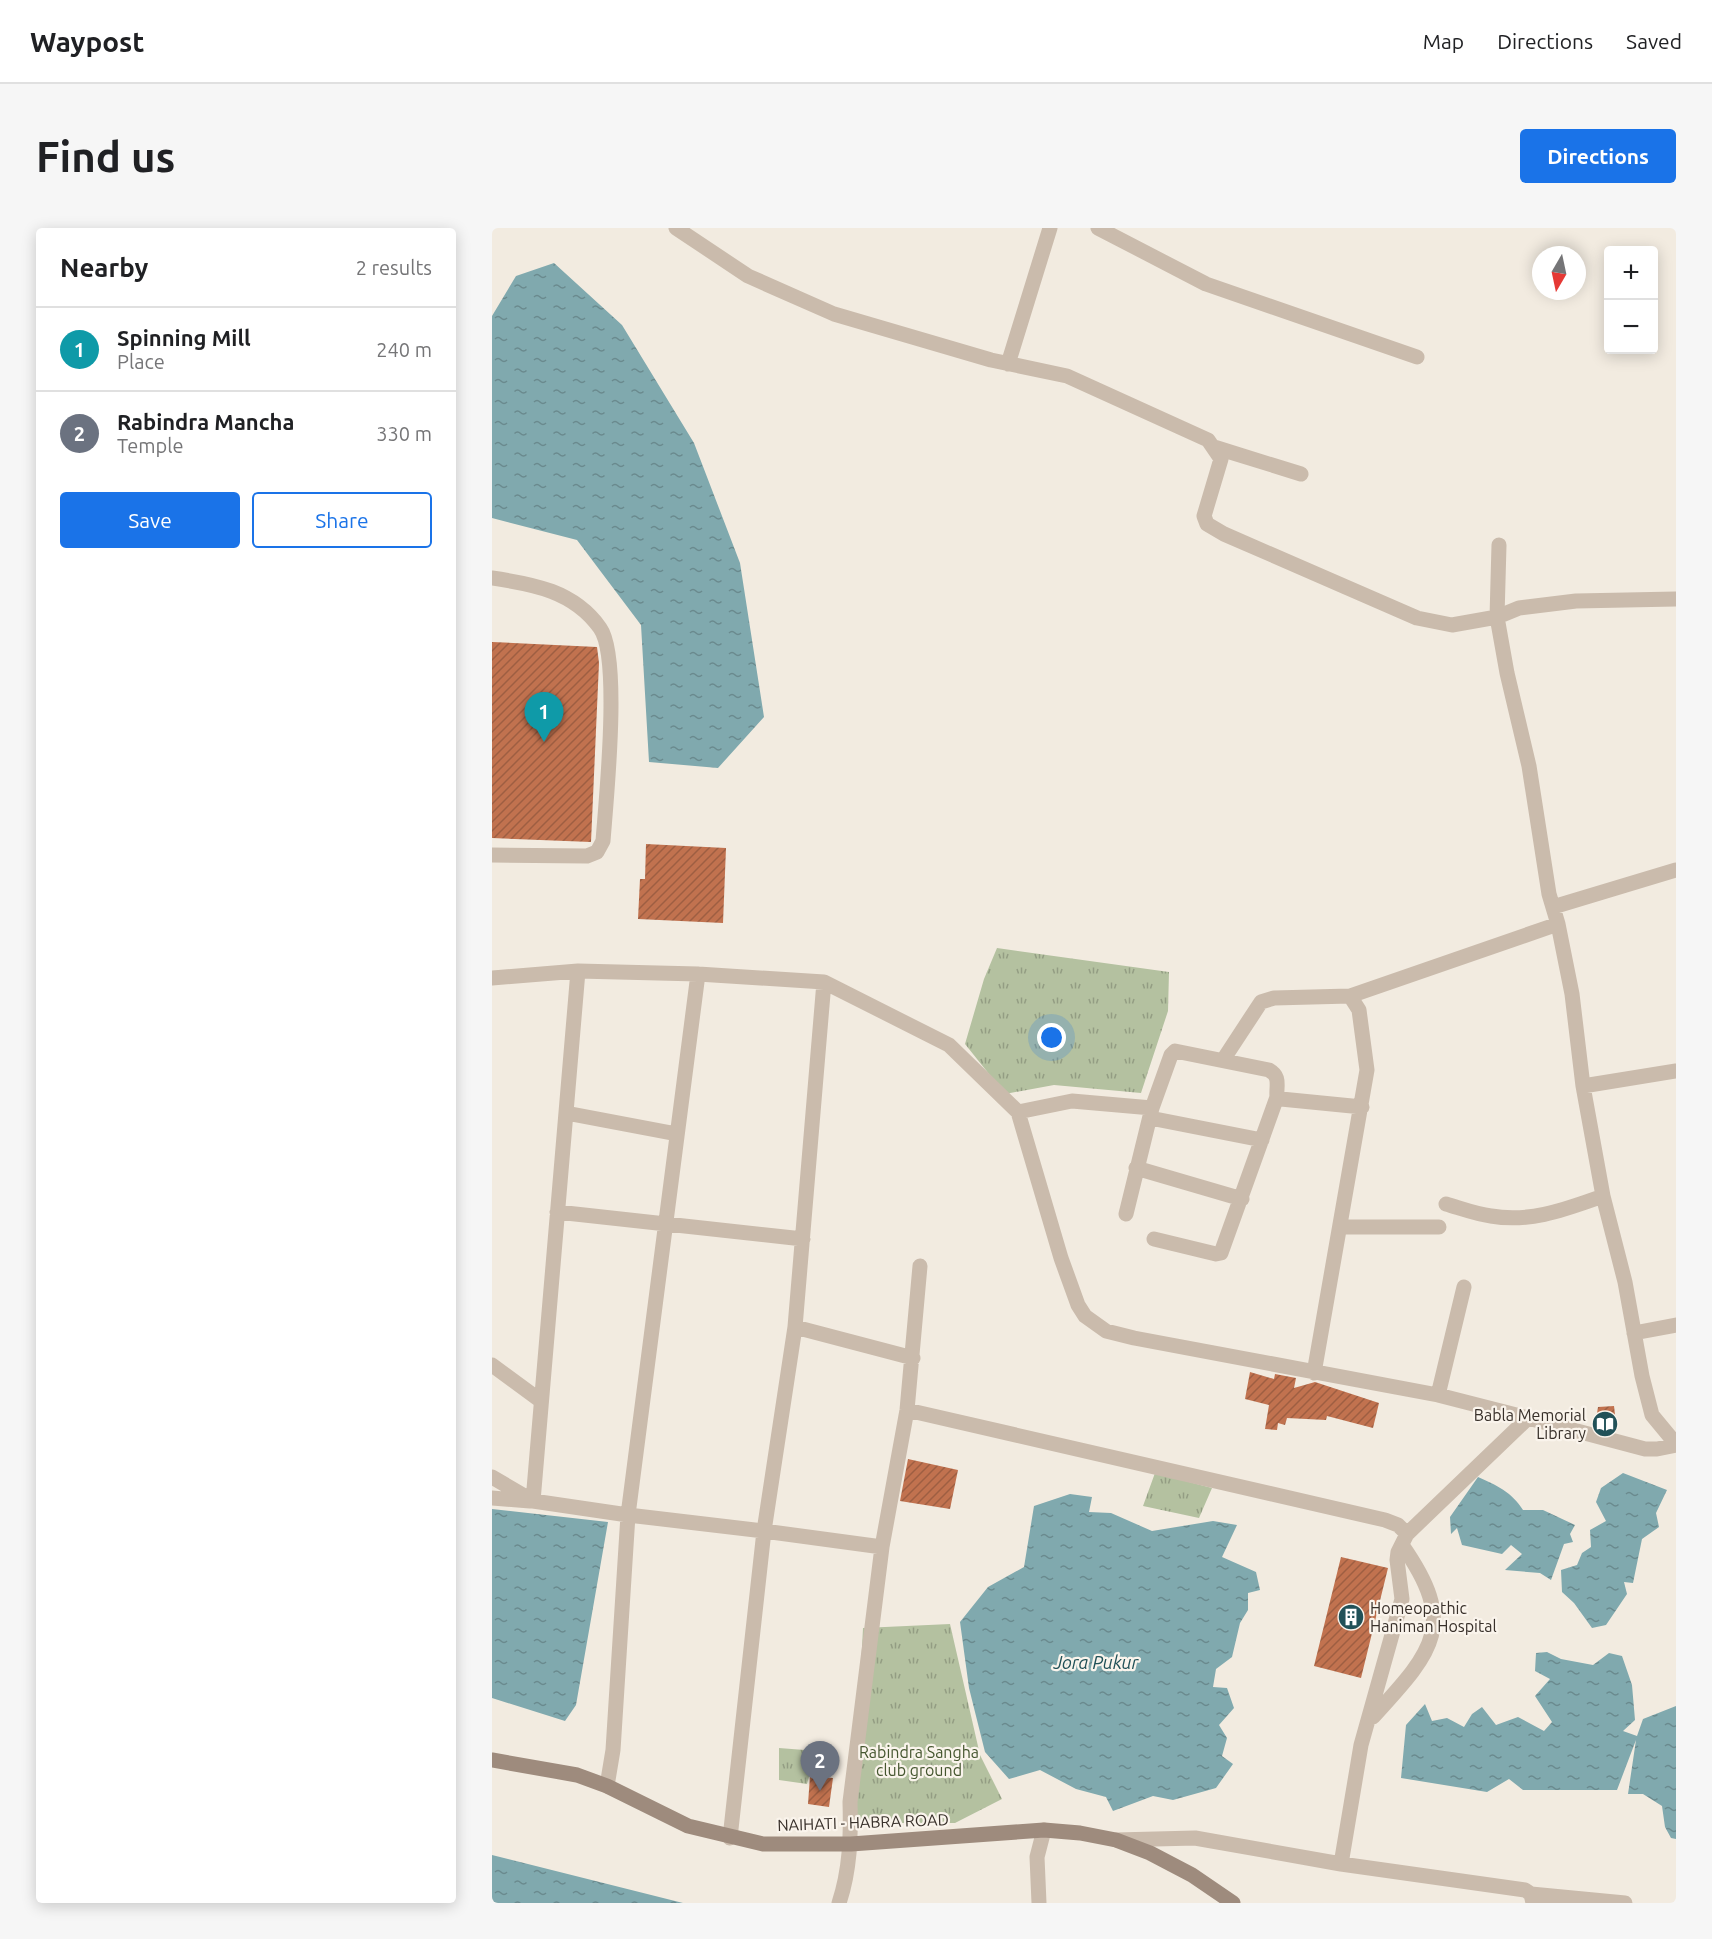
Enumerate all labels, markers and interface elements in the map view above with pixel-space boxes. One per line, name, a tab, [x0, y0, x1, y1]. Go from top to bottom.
text: Waypost	[30, 26, 144, 57]
text: Map	[1423, 29, 1464, 53]
text: Directions	[1497, 29, 1593, 53]
text: Saved	[1626, 29, 1682, 53]
button: Directions	[1520, 129, 1676, 183]
text: Find us	[36, 133, 175, 180]
north arrow	[1532, 246, 1586, 300]
map controls	[1604, 246, 1658, 354]
button: +	[1604, 246, 1658, 300]
text: Nearby	[60, 253, 148, 282]
text: 2 results	[356, 256, 432, 279]
button: −	[1604, 300, 1658, 354]
text: Spinning Mill	[117, 325, 251, 350]
text: 1	[74, 338, 85, 361]
text: 240 m	[376, 338, 432, 361]
text: Place	[117, 350, 165, 373]
text: Rabindra Mancha	[117, 409, 294, 434]
text: 2	[74, 422, 85, 445]
text: 330 m	[376, 422, 432, 445]
text: Temple	[117, 434, 183, 457]
button: Save	[60, 492, 240, 548]
button: Share	[252, 492, 432, 548]
pin: 1	[524, 692, 564, 742]
your location	[1037, 1023, 1066, 1052]
place label: Babla Memorial Library	[1474, 1406, 1586, 1442]
library icon: Babla Memorial Library	[1590, 1409, 1620, 1439]
place label: Homeopathic Haniman Hospital	[1370, 1599, 1497, 1635]
building icon: Homeopathic Haniman Hospital	[1336, 1602, 1366, 1632]
water label: Jora Pukur	[1053, 1652, 1139, 1672]
pin: 2	[800, 1742, 840, 1791]
park label: Rabindra Sangha club ground	[859, 1743, 979, 1779]
street label: NAIHATI - HABRA ROAD	[777, 1810, 949, 1834]

